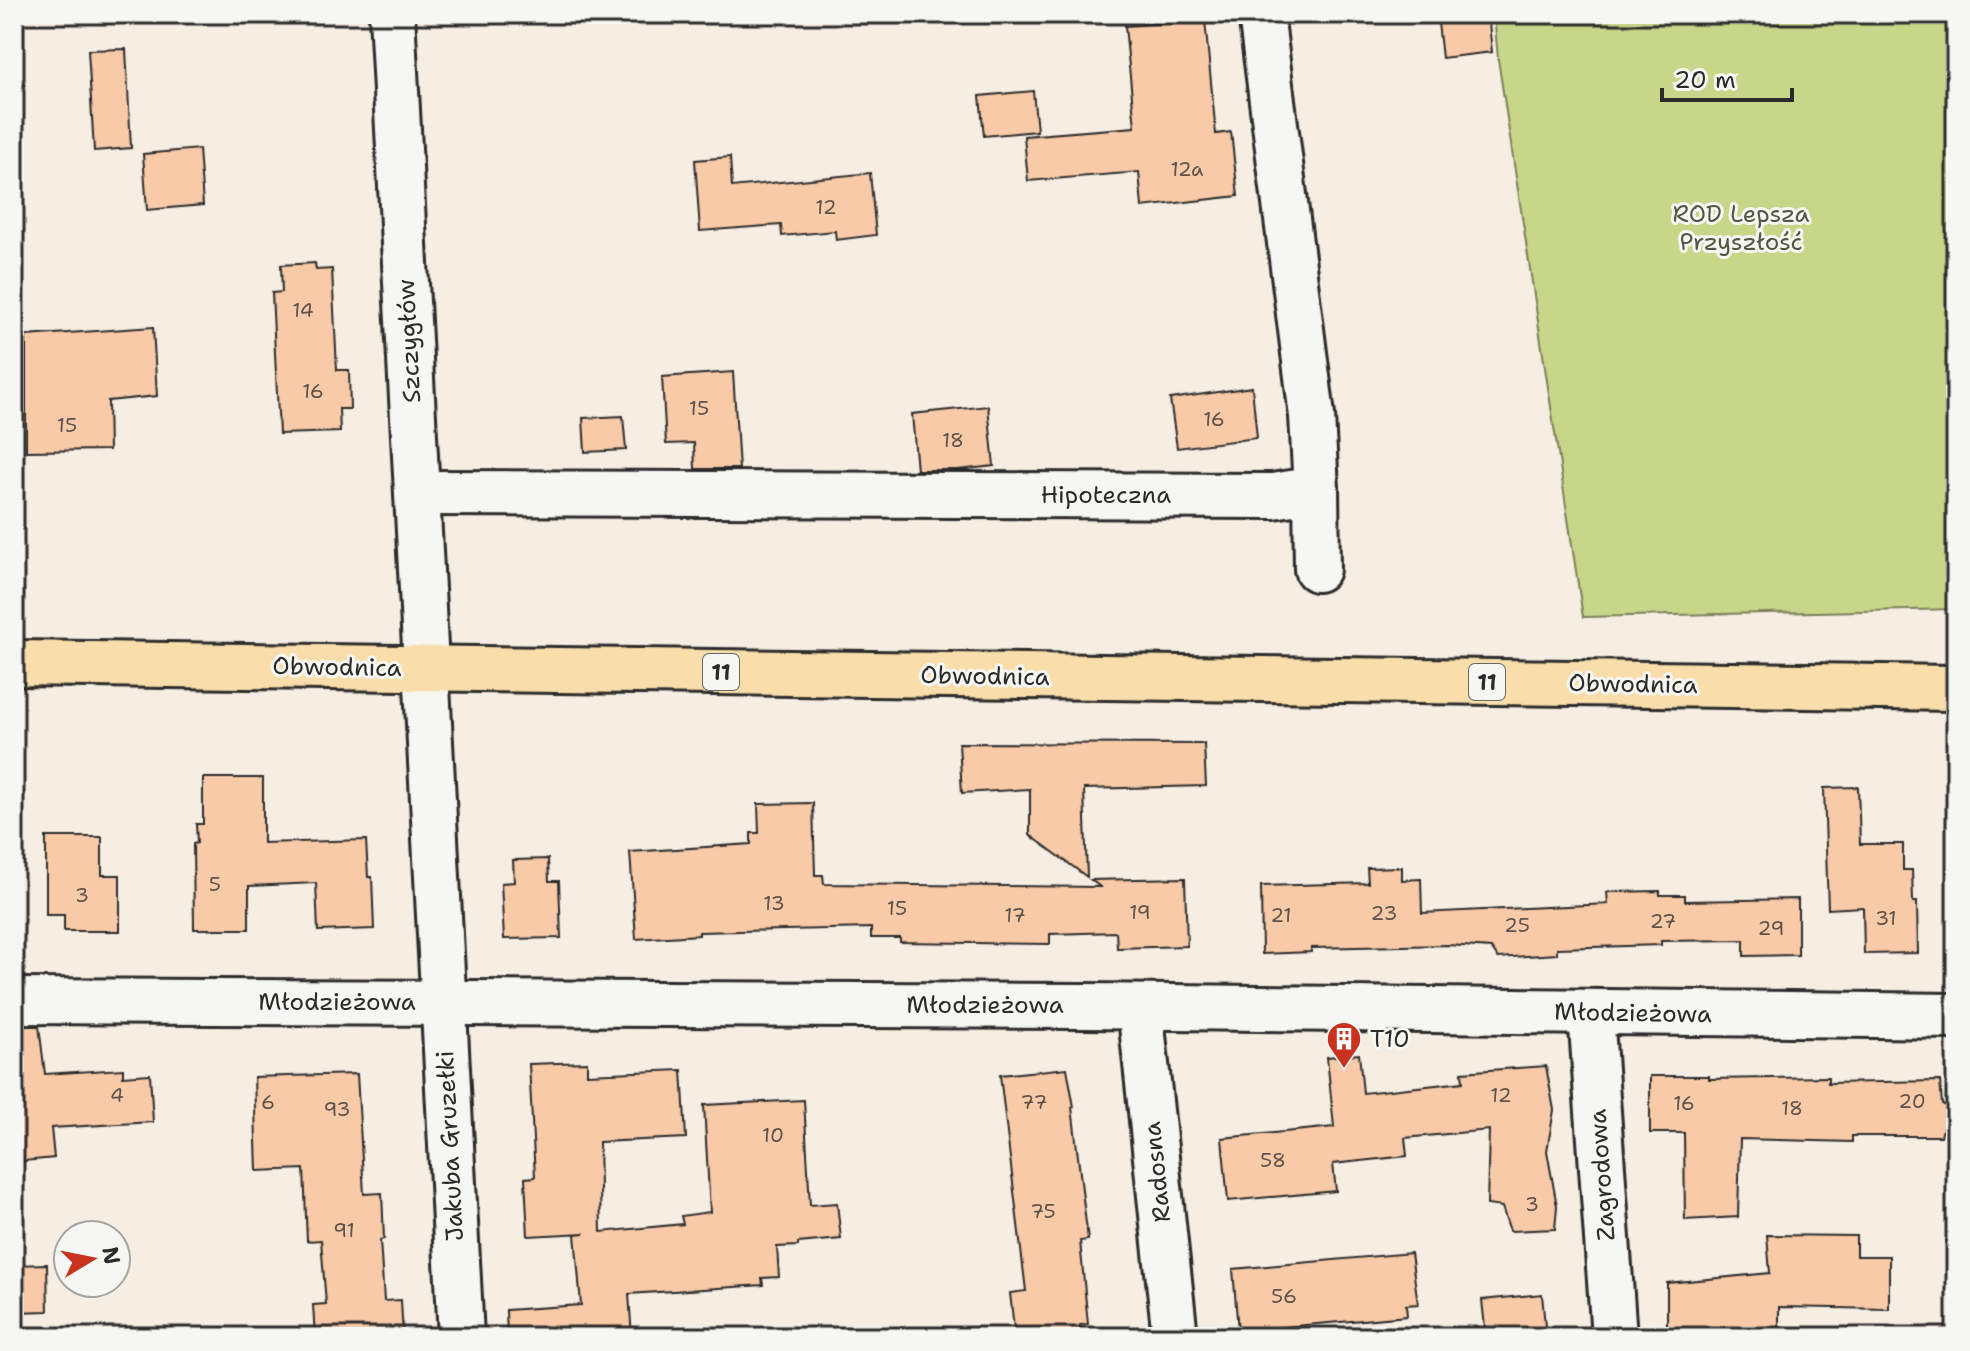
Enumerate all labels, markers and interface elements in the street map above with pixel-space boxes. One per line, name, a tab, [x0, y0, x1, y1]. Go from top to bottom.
scale bar	[1662, 52, 1792, 102]
text: 20 m	[1674, 64, 1736, 96]
house number: 12a	[1170, 156, 1204, 182]
house number: 12	[815, 194, 837, 220]
park label: ROD Lepsza Przyszłość	[1672, 198, 1810, 258]
street label: Szczygłów	[390, 278, 428, 404]
house number: 14	[292, 297, 314, 323]
house number: 16	[302, 378, 324, 404]
house number: 15	[689, 395, 709, 421]
house number: 16	[1203, 406, 1225, 432]
house number: 15	[57, 412, 77, 438]
house number: 18	[942, 427, 964, 453]
street label: Hipoteczna	[1041, 479, 1171, 511]
street label: Obwodnica	[272, 650, 402, 684]
road number: 11	[703, 654, 739, 690]
street label: Obwodnica	[920, 659, 1050, 693]
road number: 11	[1469, 664, 1505, 700]
street label: Obwodnica	[1568, 667, 1698, 701]
house number: 5	[209, 871, 221, 897]
house number: 3	[75, 882, 89, 908]
house number: 13	[763, 890, 785, 916]
house number: 15	[887, 895, 907, 921]
house number: 19	[1129, 899, 1151, 925]
house number: 23	[1371, 900, 1397, 926]
house number: 17	[1004, 902, 1026, 928]
house number: 21	[1270, 902, 1292, 928]
house number: 31	[1875, 905, 1897, 931]
house number: 27	[1650, 908, 1676, 934]
house number: 25	[1504, 912, 1530, 938]
house number: 29	[1758, 915, 1784, 941]
street label: Młodzieżowa	[258, 986, 416, 1018]
street label: Młodzieżowa	[906, 989, 1064, 1021]
street label: Młodzieżowa	[1554, 996, 1712, 1030]
building icon: T10	[1325, 1020, 1363, 1070]
place label: T10	[1370, 1023, 1410, 1055]
street label: Jakuba Gruzełki	[429, 1050, 471, 1242]
house number: 4	[110, 1082, 124, 1108]
house number: 12	[1490, 1082, 1512, 1108]
house number: 20	[1898, 1088, 1926, 1114]
house number: 6	[261, 1089, 275, 1115]
house number: 77	[1021, 1089, 1047, 1115]
house number: 16	[1673, 1090, 1695, 1116]
house number: 18	[1781, 1095, 1803, 1121]
house number: 93	[323, 1096, 351, 1122]
street label: Zagrodowa	[1581, 1108, 1623, 1242]
street label: Radosna	[1136, 1120, 1178, 1224]
house number: 10	[762, 1122, 784, 1148]
house number: 58	[1260, 1147, 1286, 1173]
house number: 3	[1525, 1191, 1539, 1217]
house number: 75	[1030, 1198, 1056, 1224]
house number: 91	[333, 1217, 355, 1243]
north arrow	[52, 1219, 132, 1299]
text: N	[95, 1245, 127, 1267]
house number: 56	[1271, 1283, 1297, 1309]

